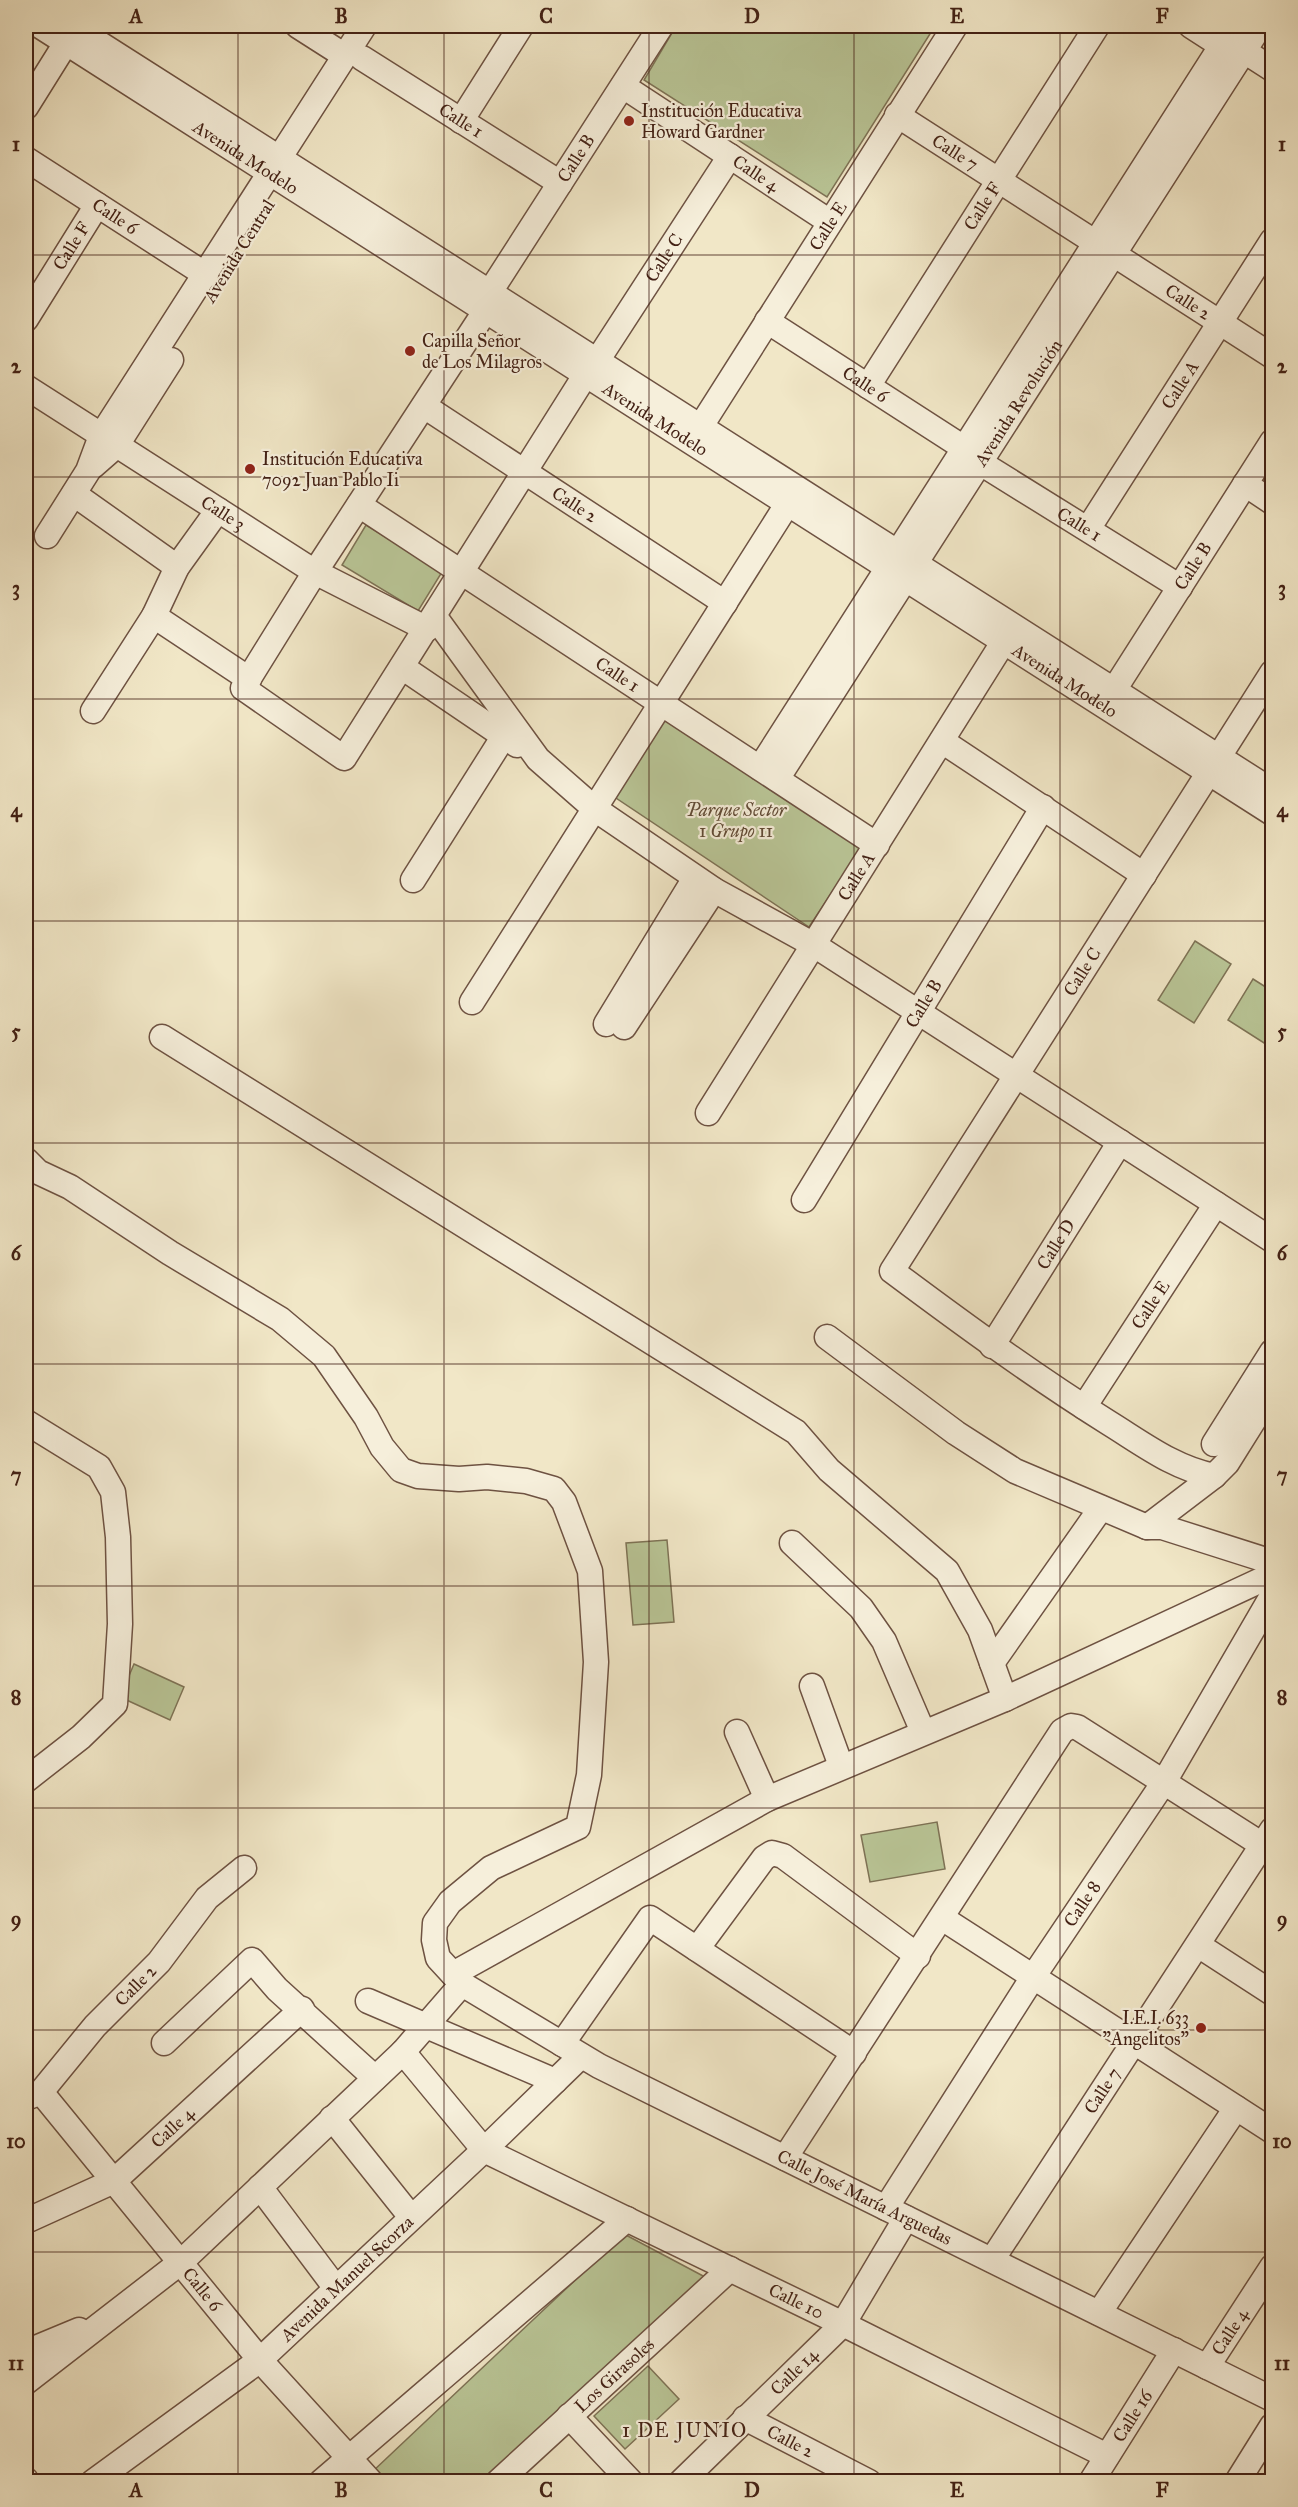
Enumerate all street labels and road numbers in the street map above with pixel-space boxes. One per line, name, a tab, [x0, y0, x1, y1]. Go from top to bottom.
street label: Calle 1	[435, 98, 487, 143]
street label: Avenida Modelo	[188, 115, 302, 199]
street label: Calle 7	[928, 129, 982, 175]
street label: Calle B	[552, 130, 600, 186]
street label: Calle 4	[729, 150, 784, 197]
street label: Calle F	[959, 178, 1006, 234]
street label: Calle 6	[88, 194, 143, 240]
street label: Avenida Central	[198, 195, 280, 307]
street label: Calle E	[804, 197, 852, 255]
street label: Calle F	[48, 218, 95, 274]
street label: Calle C	[640, 229, 688, 286]
street label: Calle 2	[1161, 279, 1215, 325]
street label: Avenida Revolución	[969, 335, 1067, 471]
street label: Calle A	[1157, 357, 1204, 413]
street label: Calle 6	[838, 362, 893, 408]
street label: Avenida Modelo	[598, 377, 712, 461]
street label: Calle 2	[548, 482, 602, 527]
street label: Calle 3	[197, 491, 249, 535]
street label: Calle 1	[1053, 502, 1105, 546]
street label: Calle B	[1170, 538, 1216, 594]
street label: Avenida Modelo	[1007, 638, 1122, 722]
street label: Calle 1	[591, 652, 643, 697]
street label: Calle A	[833, 848, 880, 905]
street label: Calle C	[1059, 943, 1106, 1000]
street label: Calle B	[900, 975, 947, 1032]
street label: Calle D	[1032, 1215, 1080, 1274]
street label: Calle E	[1127, 1276, 1174, 1333]
street label: Calle 8	[1059, 1877, 1105, 1931]
street label: Calle 2	[110, 1960, 161, 2011]
street label: Calle 7	[1079, 2064, 1125, 2118]
street label: Calle 4	[146, 2101, 199, 2153]
street label: Calle José María Arguedas	[773, 2145, 956, 2250]
street label: Avenida Manuel Scorza	[275, 2211, 418, 2347]
street label: Calle 6	[178, 2263, 227, 2316]
street label: Calle 10	[765, 2279, 827, 2324]
street label: Calle 4	[1207, 2304, 1254, 2359]
street label: Los Girasoles	[570, 2333, 659, 2417]
street label: Calle 14	[766, 2343, 823, 2400]
street label: Calle 16	[1108, 2385, 1157, 2446]
street label: Calle 2	[763, 2420, 818, 2463]

